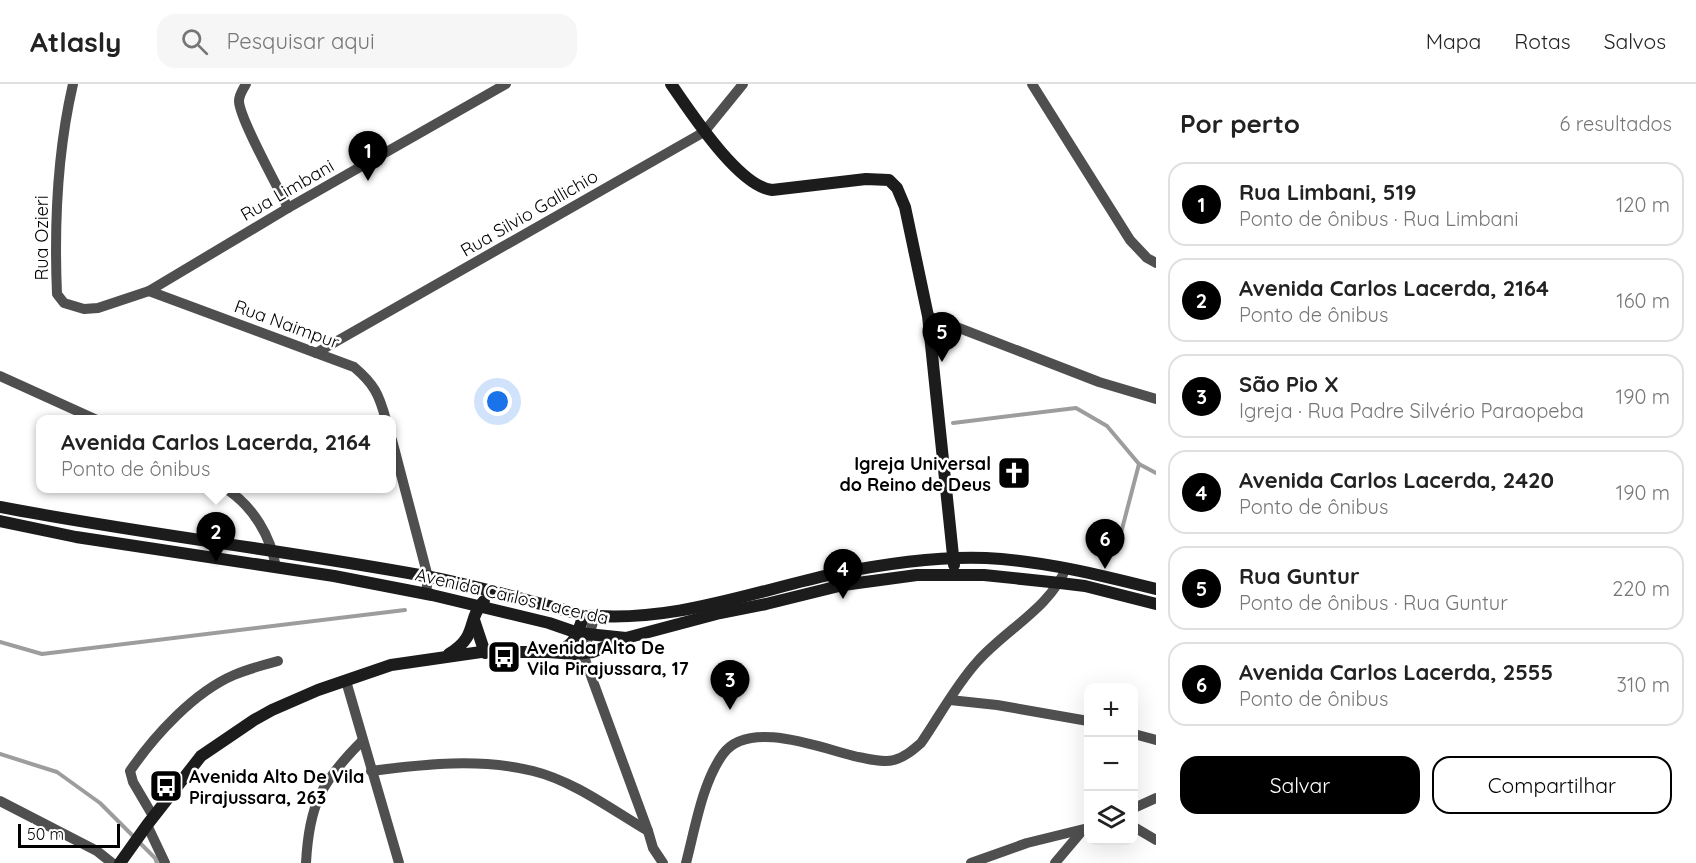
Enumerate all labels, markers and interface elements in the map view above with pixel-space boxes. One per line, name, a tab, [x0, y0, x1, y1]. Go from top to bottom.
search box	[157, 14, 577, 68]
text: Atlasly	[30, 24, 121, 59]
icon: search	[178, 25, 211, 58]
text: Pesquisar aqui	[226, 27, 375, 55]
text: Mapa	[1426, 28, 1481, 54]
text: Rotas	[1514, 28, 1571, 54]
text: Salvos	[1604, 28, 1666, 54]
text: Por perto	[1180, 107, 1300, 140]
text: 6 resultados	[1559, 111, 1672, 136]
pin: 1	[348, 132, 388, 181]
street label: Rua Limbani	[236, 154, 338, 226]
street label: Rua Silvio Gallichio	[456, 164, 602, 262]
text: Rua Limbani, 519	[1239, 178, 1417, 206]
text: 1	[1198, 192, 1205, 217]
text: 120 m	[1616, 192, 1670, 217]
street label: Rua Ozieri	[30, 195, 53, 281]
text: Ponto de ônibus · Rua Limbani	[1239, 206, 1518, 231]
text: Avenida Carlos Lacerda, 2164	[1239, 274, 1549, 302]
text: 2	[1196, 288, 1207, 313]
text: 160 m	[1616, 288, 1670, 313]
street label: Rua Naimpur	[231, 294, 343, 354]
text: Ponto de ônibus	[1239, 302, 1388, 327]
pin: 5	[922, 312, 962, 362]
text: São Pio X	[1239, 370, 1339, 398]
text: 3	[1196, 384, 1207, 409]
text: 190 m	[1616, 384, 1670, 409]
your location	[483, 387, 512, 416]
text: Igreja · Rua Padre Silvério Paraopeba	[1239, 398, 1584, 423]
popup	[36, 415, 396, 493]
text: Avenida Carlos Lacerda, 2164	[61, 428, 371, 456]
place label: Igreja Universal do Reino de Deus	[839, 452, 991, 496]
church icon: Igreja Universal do Reino de Deus	[996, 455, 1032, 491]
text: Ponto de ônibus	[61, 456, 210, 481]
text: Avenida Carlos Lacerda, 2420	[1239, 466, 1554, 494]
text: 4	[1196, 480, 1207, 505]
text: 190 m	[1616, 480, 1670, 505]
text: Ponto de ônibus	[1239, 494, 1388, 519]
pin: 2	[196, 512, 236, 562]
pin: 6	[1086, 520, 1124, 569]
pin: 4	[824, 550, 862, 599]
text: Rua Guntur	[1239, 562, 1360, 590]
street label: Avenida Carlos Lacerda	[413, 563, 611, 629]
text: 5	[1196, 576, 1207, 601]
text: 220 m	[1612, 576, 1670, 601]
text: Ponto de ônibus · Rua Guntur	[1239, 590, 1508, 615]
place label: Avenida Alto De Vila Pirajussara, 17	[527, 636, 689, 680]
bus stop icon: Avenida Alto De Vila Pirajussara, 17	[486, 639, 522, 675]
text: Avenida Carlos Lacerda, 2555	[1239, 658, 1553, 686]
pin: 3	[710, 660, 750, 710]
text: 6	[1196, 672, 1207, 697]
text: 310 m	[1617, 672, 1670, 697]
map controls	[1084, 683, 1138, 845]
button: +	[1084, 683, 1138, 737]
text: Ponto de ônibus	[1239, 686, 1388, 711]
button: −	[1084, 737, 1138, 791]
button: Salvar	[1180, 756, 1420, 814]
button: Compartilhar	[1432, 756, 1672, 814]
place label: Avenida Alto De Vila Pirajussara, 263	[189, 765, 364, 809]
bus stop icon: Avenida Alto De Vila Pirajussara, 263	[148, 768, 184, 804]
button: layers	[1084, 791, 1138, 845]
scale bar	[18, 821, 120, 848]
text: 50 m	[27, 824, 64, 844]

